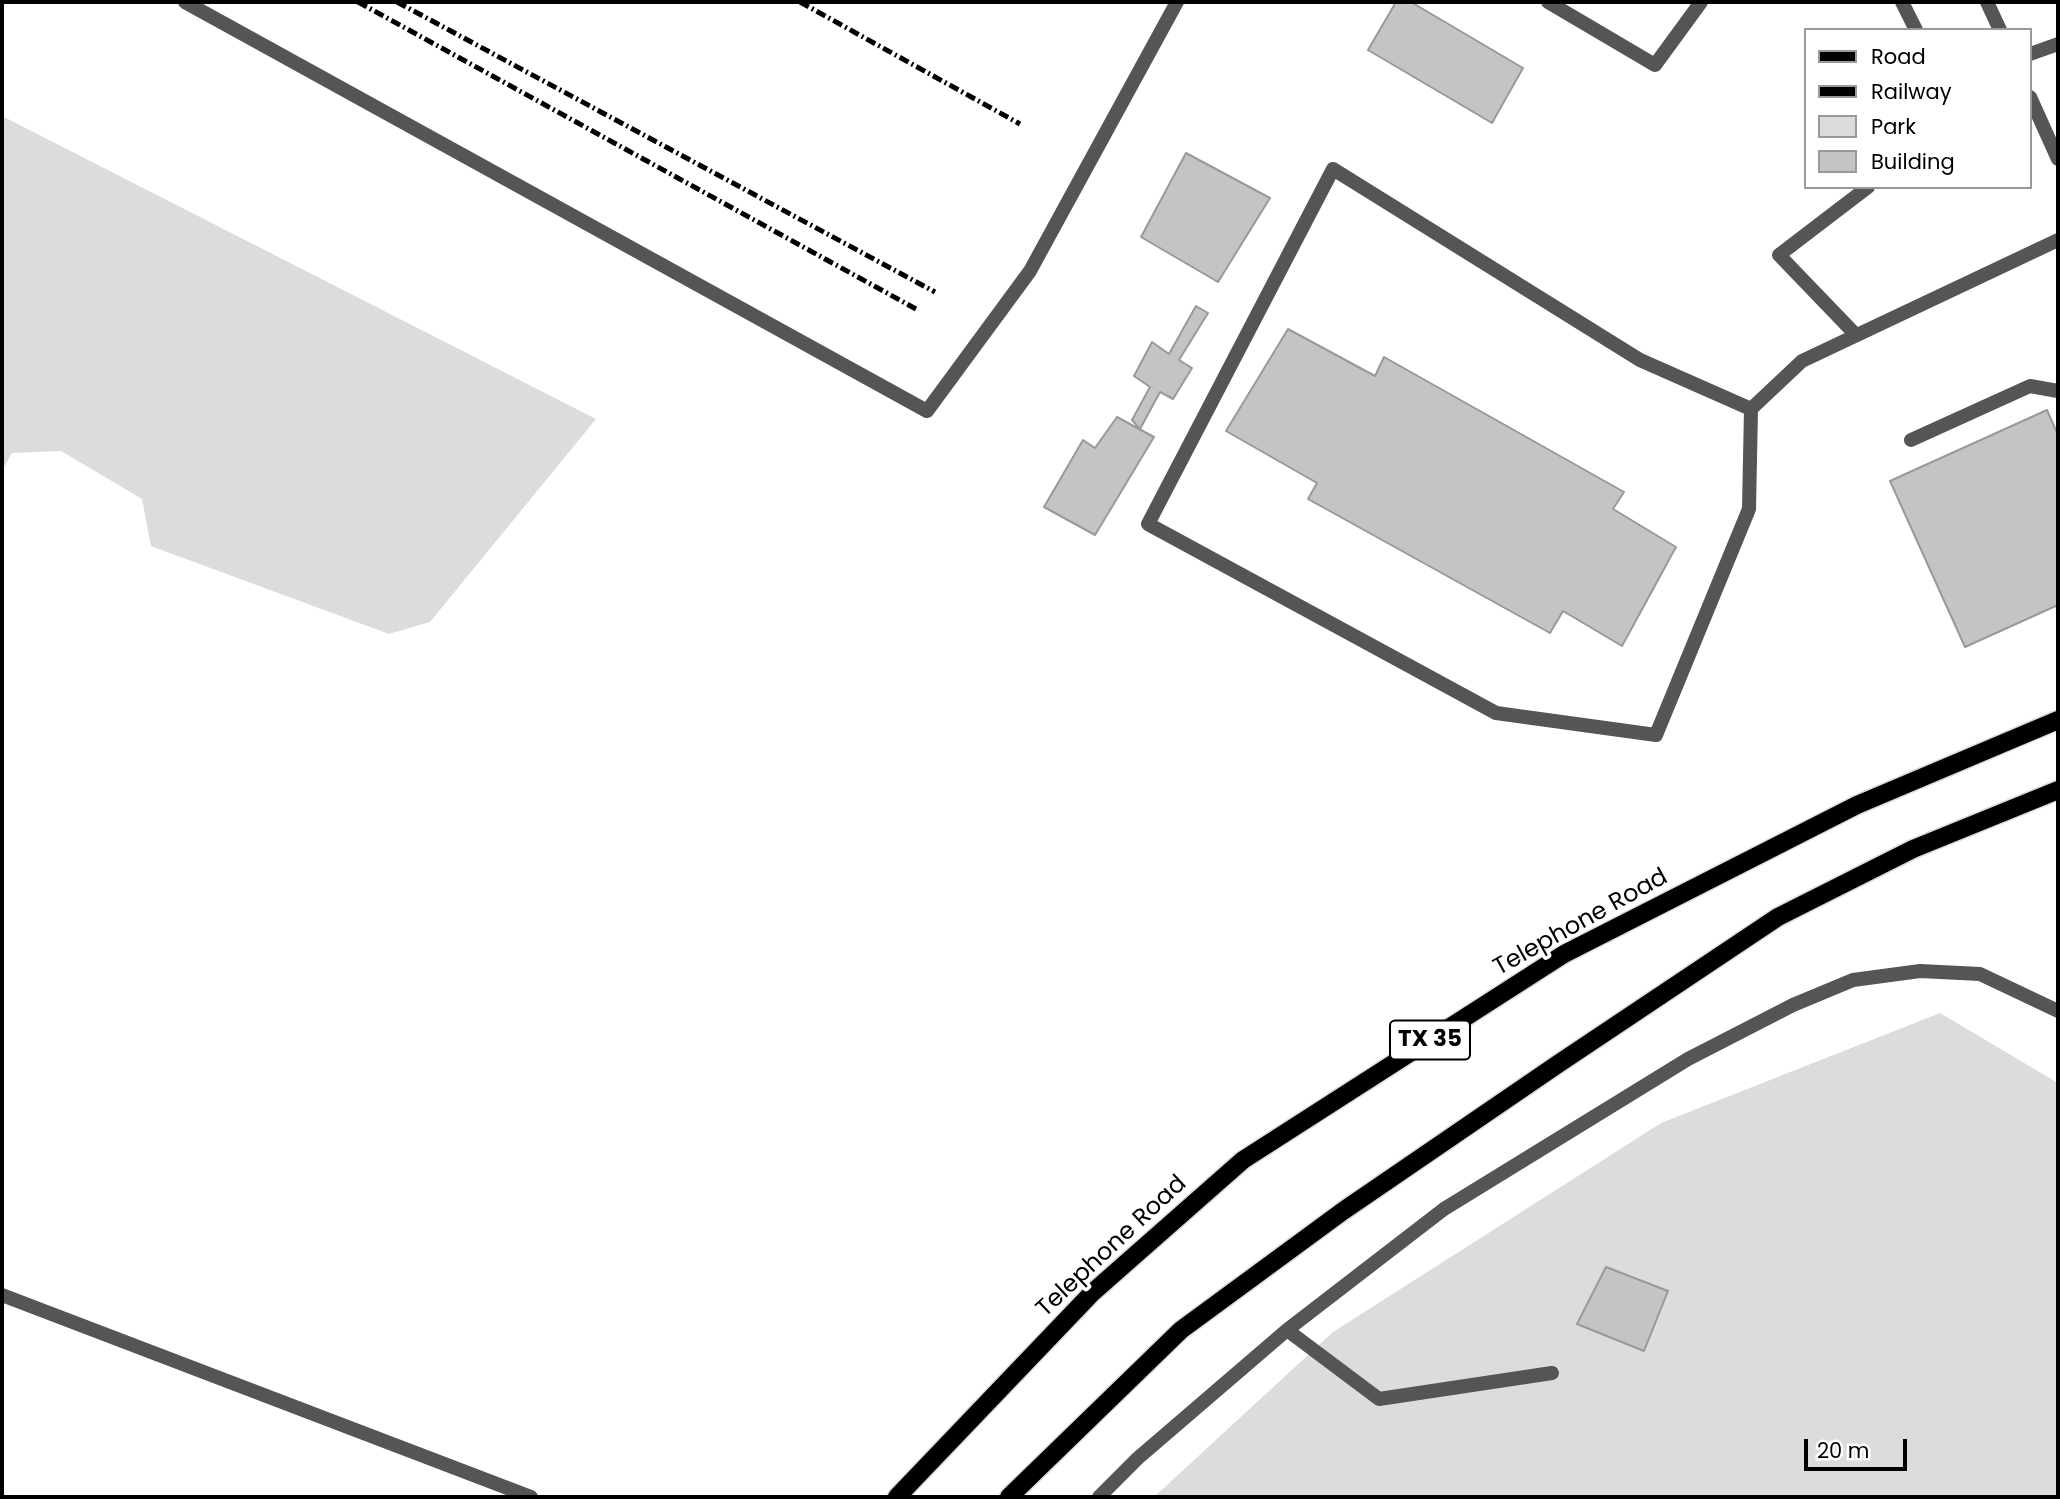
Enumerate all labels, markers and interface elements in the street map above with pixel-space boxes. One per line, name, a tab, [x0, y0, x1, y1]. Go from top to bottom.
legend	[1804, 28, 2032, 189]
text: Road	[1871, 42, 1926, 71]
text: Railway	[1871, 77, 1952, 106]
text: Park	[1871, 112, 1916, 141]
text: Building	[1871, 147, 1955, 176]
street label: Telephone Road	[1489, 863, 1673, 983]
road number: TX 35	[1390, 1021, 1470, 1060]
street label: Telephone Road	[1031, 1170, 1193, 1324]
scale bar	[1808, 1426, 1911, 1470]
text: 20 m	[1817, 1436, 1870, 1465]

